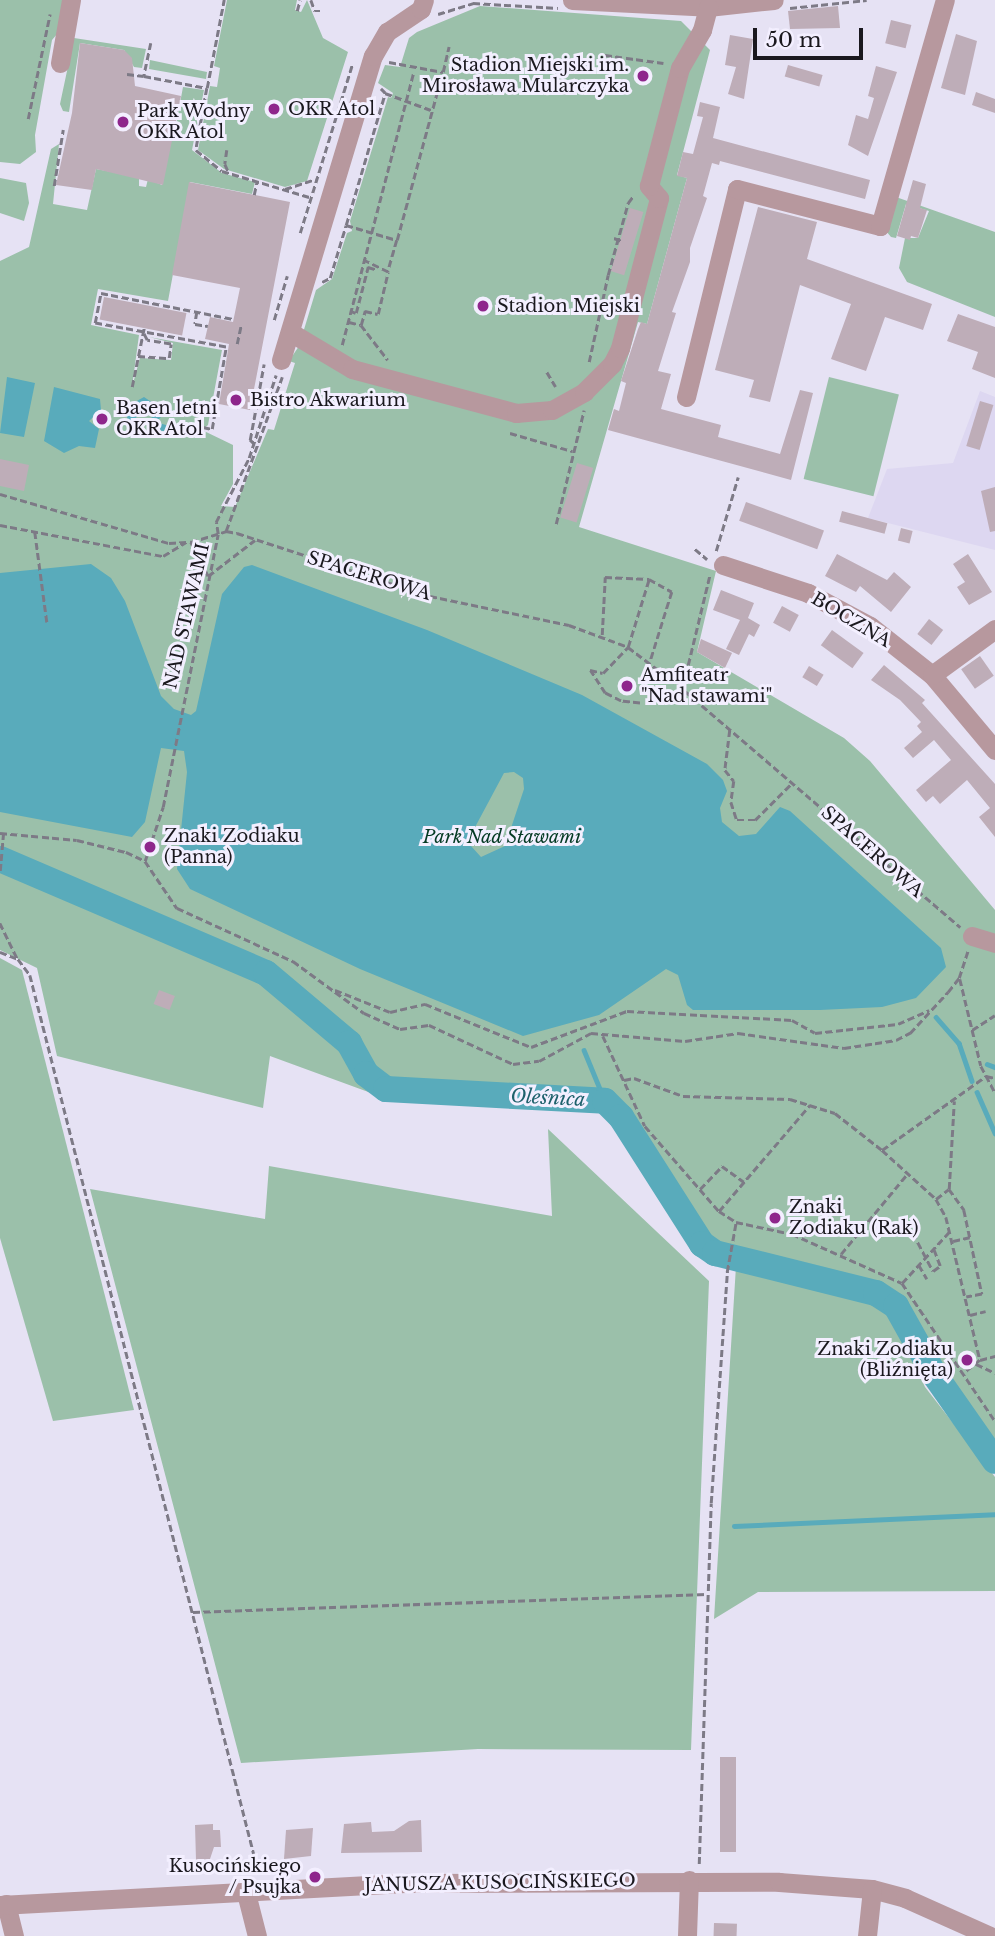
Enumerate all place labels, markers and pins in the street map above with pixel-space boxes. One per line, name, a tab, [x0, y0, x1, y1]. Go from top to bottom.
place label: Stadion Miejski im. Mirosława Mularczyka	[421, 55, 629, 98]
marker: Stadion Miejski im. Mirosława Mularczyka	[635, 68, 651, 84]
place label: OKR Atol	[288, 98, 376, 120]
place label: Park Wodny OKR Atol	[137, 101, 251, 144]
marker: OKR Atol	[266, 101, 282, 117]
marker: Park Wodny OKR Atol	[115, 114, 131, 130]
place label: Stadion Miejski	[497, 295, 640, 317]
marker: Stadion Miejski	[475, 298, 491, 314]
place label: Bistro Akwarium	[250, 389, 406, 411]
marker: Bistro Akwarium	[228, 392, 244, 408]
place label: Basen letni OKR Atol	[116, 398, 217, 440]
marker: Basen letni OKR Atol	[94, 411, 110, 427]
place label: Amfiteatr "Nad stawami"	[641, 665, 772, 708]
marker: Amfiteatr "Nad stawami"	[619, 678, 635, 694]
place label: Znaki Zodiaku (Panna)	[164, 826, 300, 868]
marker: Znaki Zodiaku (Panna)	[142, 839, 158, 855]
place label: Znaki Zodiaku (Rak)	[789, 1197, 918, 1240]
marker: Znaki Zodiaku (Rak)	[767, 1210, 783, 1226]
place label: Znaki Zodiaku (Bliźnięta)	[817, 1339, 953, 1382]
marker: Znaki Zodiaku (Bliźnięta)	[959, 1352, 975, 1368]
place label: Kusocińskiego / Psujka	[169, 1856, 301, 1898]
marker: Kusocińskiego / Psujka	[307, 1869, 323, 1885]

